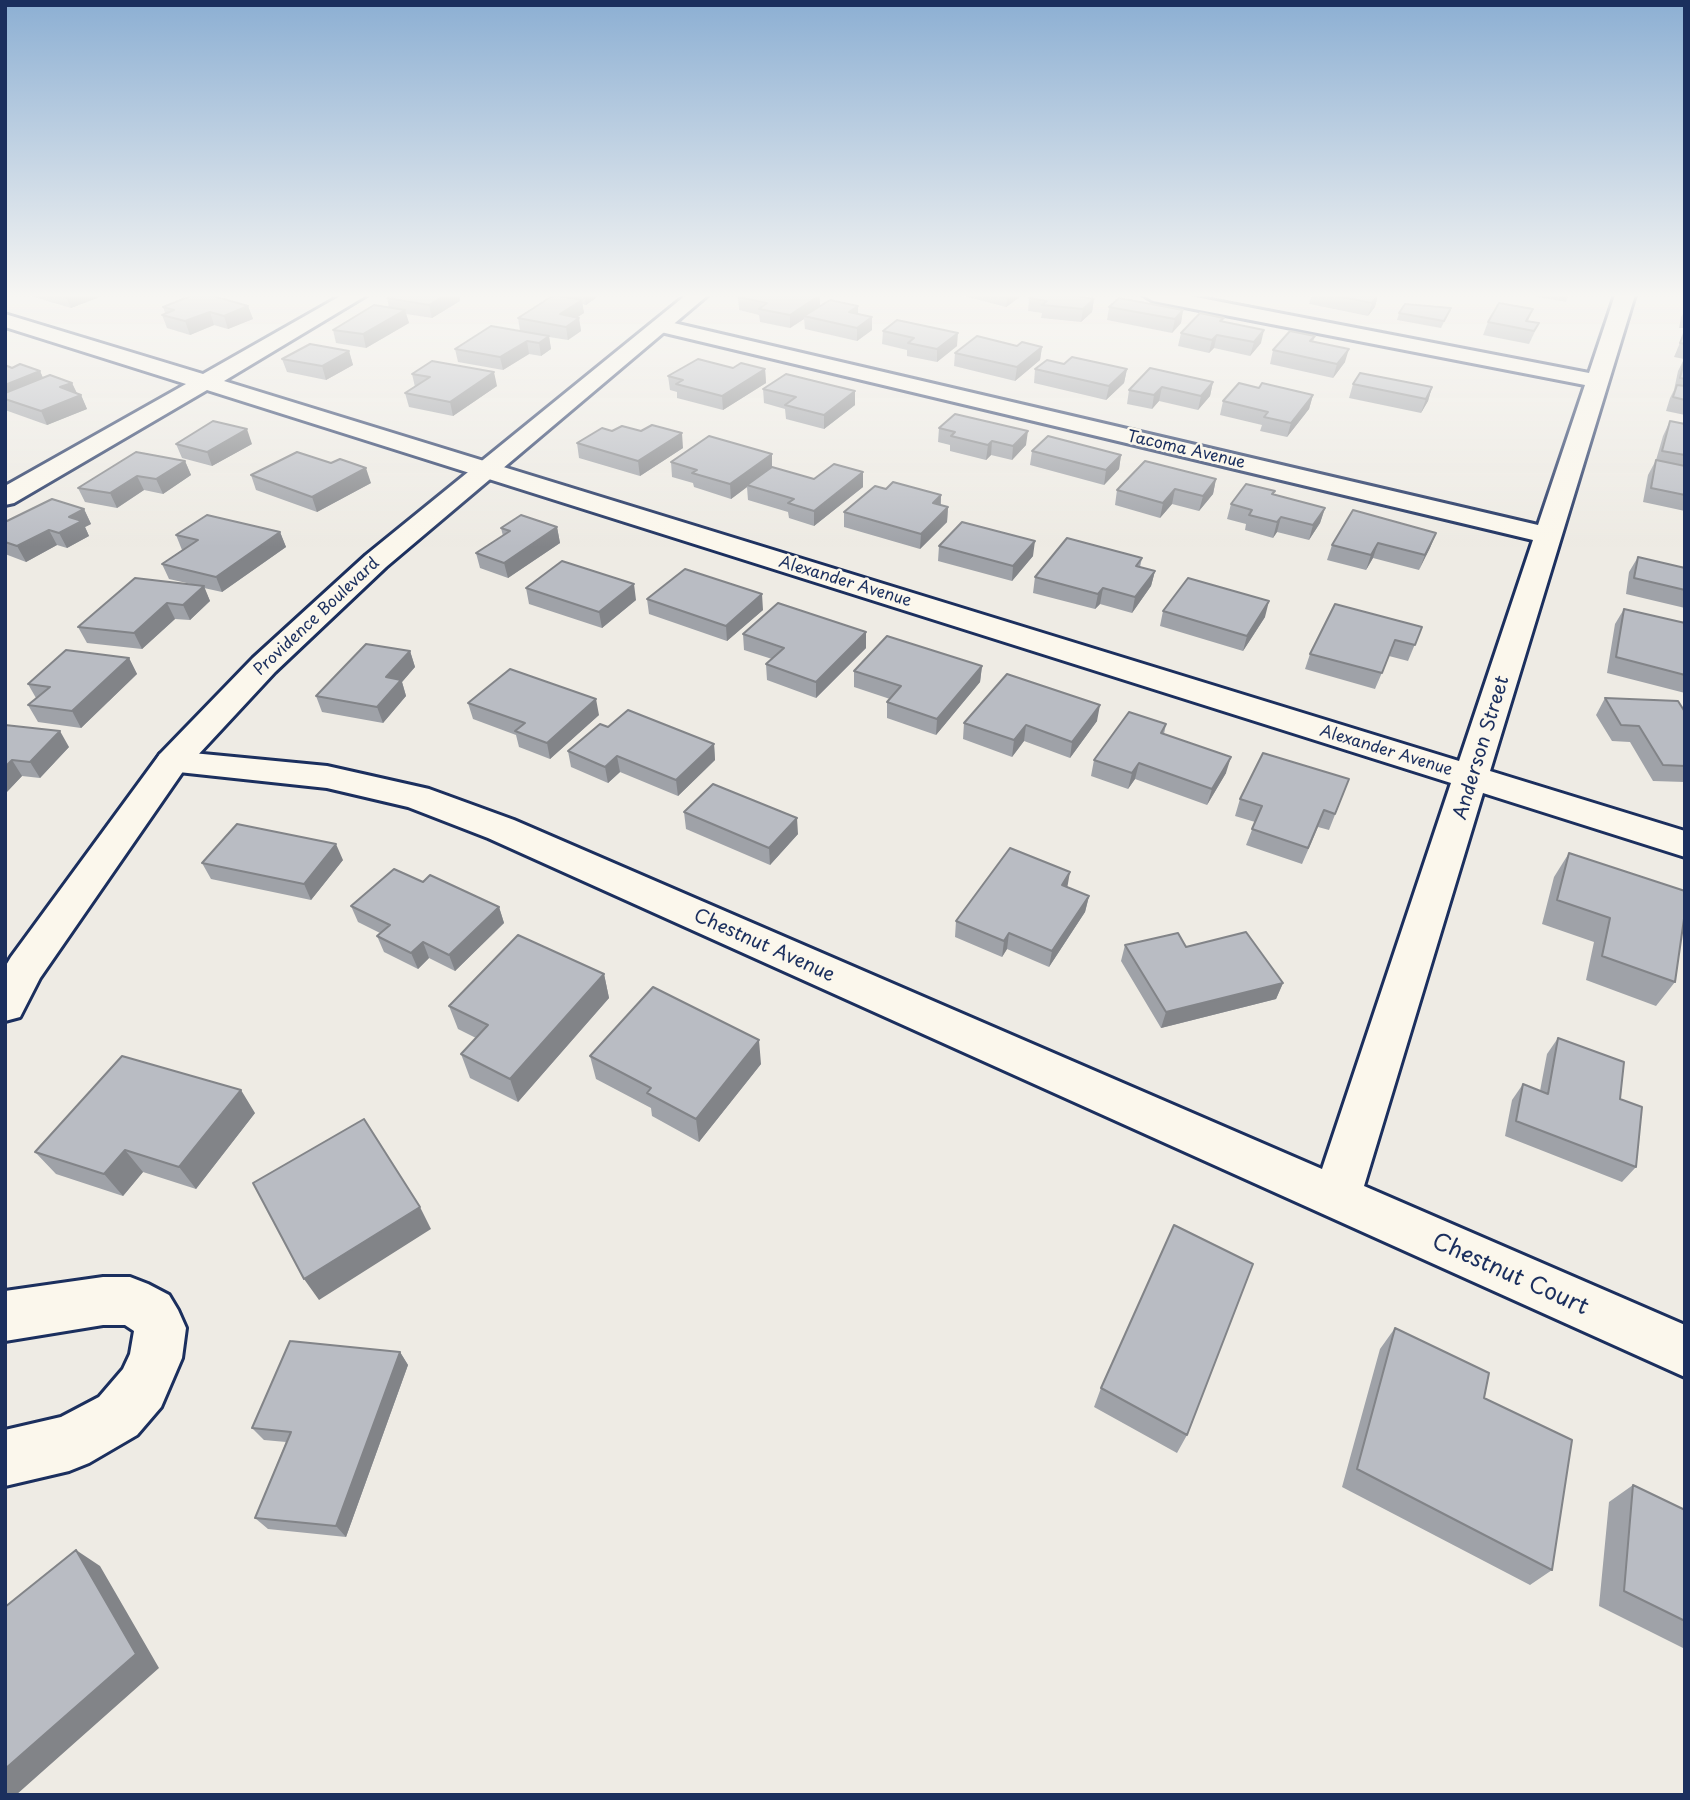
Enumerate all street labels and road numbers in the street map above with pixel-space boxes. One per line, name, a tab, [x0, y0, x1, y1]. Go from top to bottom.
street label: Tacoma Avenue	[1125, 427, 1247, 473]
street label: Alexander Avenue	[776, 553, 914, 611]
street label: Providence Boulevard	[251, 554, 383, 680]
street label: Anderson Street	[1449, 673, 1515, 823]
street label: Alexander Avenue	[1317, 722, 1455, 780]
street label: Chestnut Avenue	[690, 905, 838, 987]
street label: Chestnut Court	[1427, 1228, 1593, 1322]

